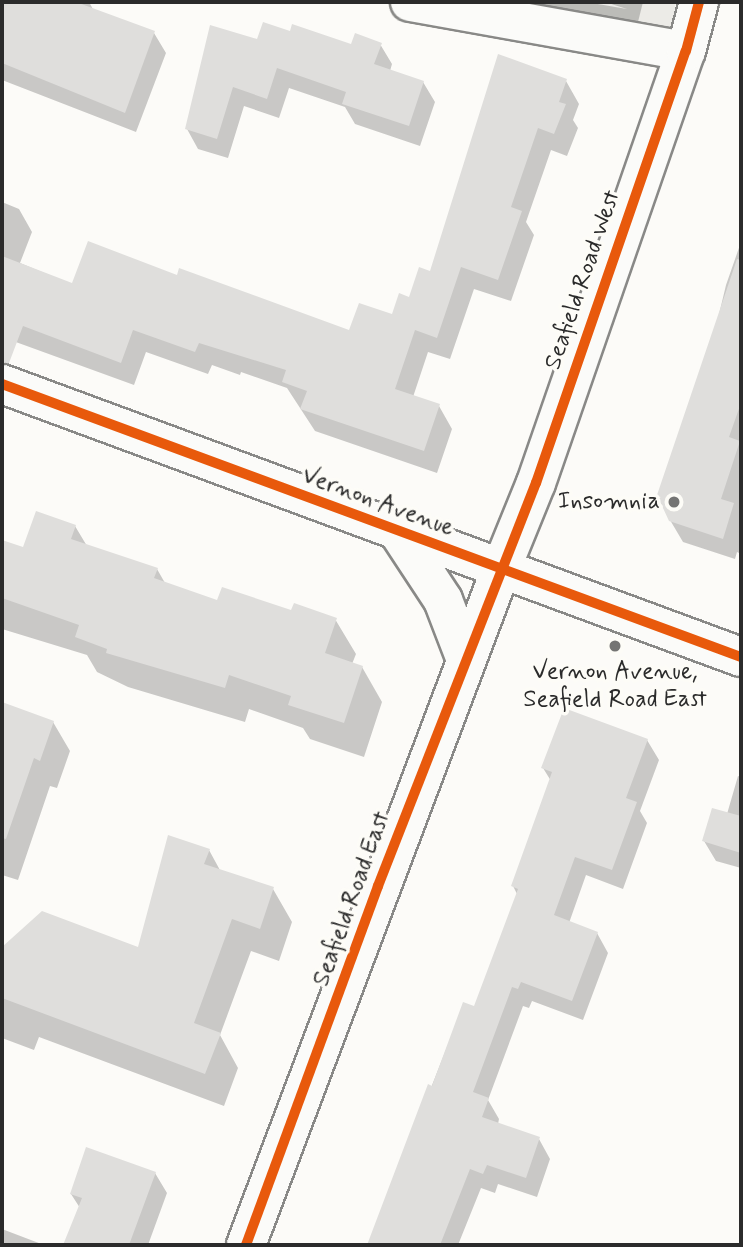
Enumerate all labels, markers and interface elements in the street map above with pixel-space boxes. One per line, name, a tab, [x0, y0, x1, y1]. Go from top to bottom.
street label: Seafield Road West	[539, 186, 627, 374]
street label: Vernon Avenue	[299, 462, 457, 542]
place label: Insomnia	[558, 488, 660, 516]
marker: Insomnia	[666, 494, 682, 510]
marker: Vernon Avenue, Seafield Road East	[607, 638, 623, 654]
place label: Vernon Avenue, Seafield Road East	[524, 658, 706, 714]
street label: Seafield Road East	[307, 809, 397, 989]

